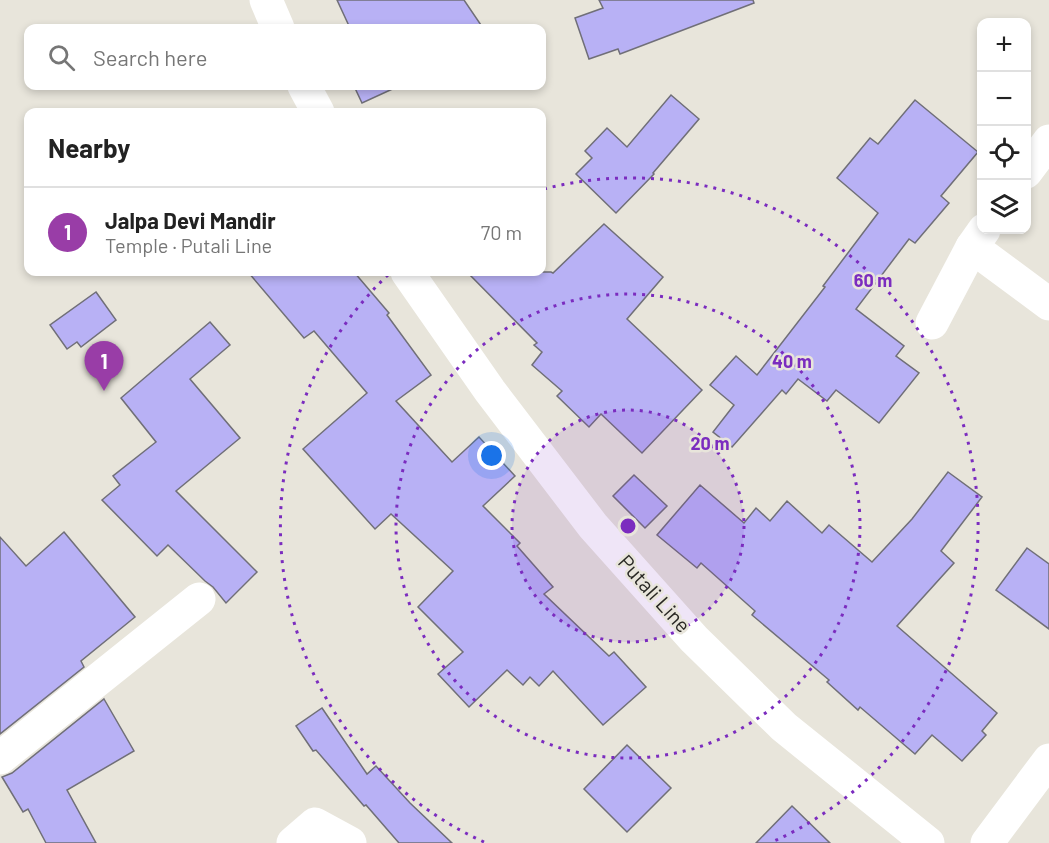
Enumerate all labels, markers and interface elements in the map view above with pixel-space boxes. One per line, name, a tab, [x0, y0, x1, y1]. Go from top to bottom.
map controls	[977, 18, 1031, 234]
button: +	[977, 18, 1031, 72]
search box	[24, 24, 546, 90]
icon: search	[45, 41, 78, 74]
text: Search here	[93, 44, 207, 70]
button: −	[977, 72, 1031, 126]
button: locate	[977, 126, 1031, 180]
text: Nearby	[48, 132, 130, 163]
button: layers	[977, 180, 1031, 234]
text: Jalpa Devi Mandir	[105, 207, 276, 233]
text: 1	[64, 220, 71, 244]
text: 70 m	[481, 220, 522, 244]
text: Temple · Putali Line	[105, 233, 272, 257]
text: 60 m	[854, 269, 892, 291]
pin: 1	[84, 342, 124, 391]
text: 40 m	[772, 350, 812, 372]
text: 20 m	[691, 432, 729, 454]
your location	[477, 441, 506, 470]
centre of rings	[618, 516, 638, 536]
street label: Putali Line	[614, 549, 697, 637]

